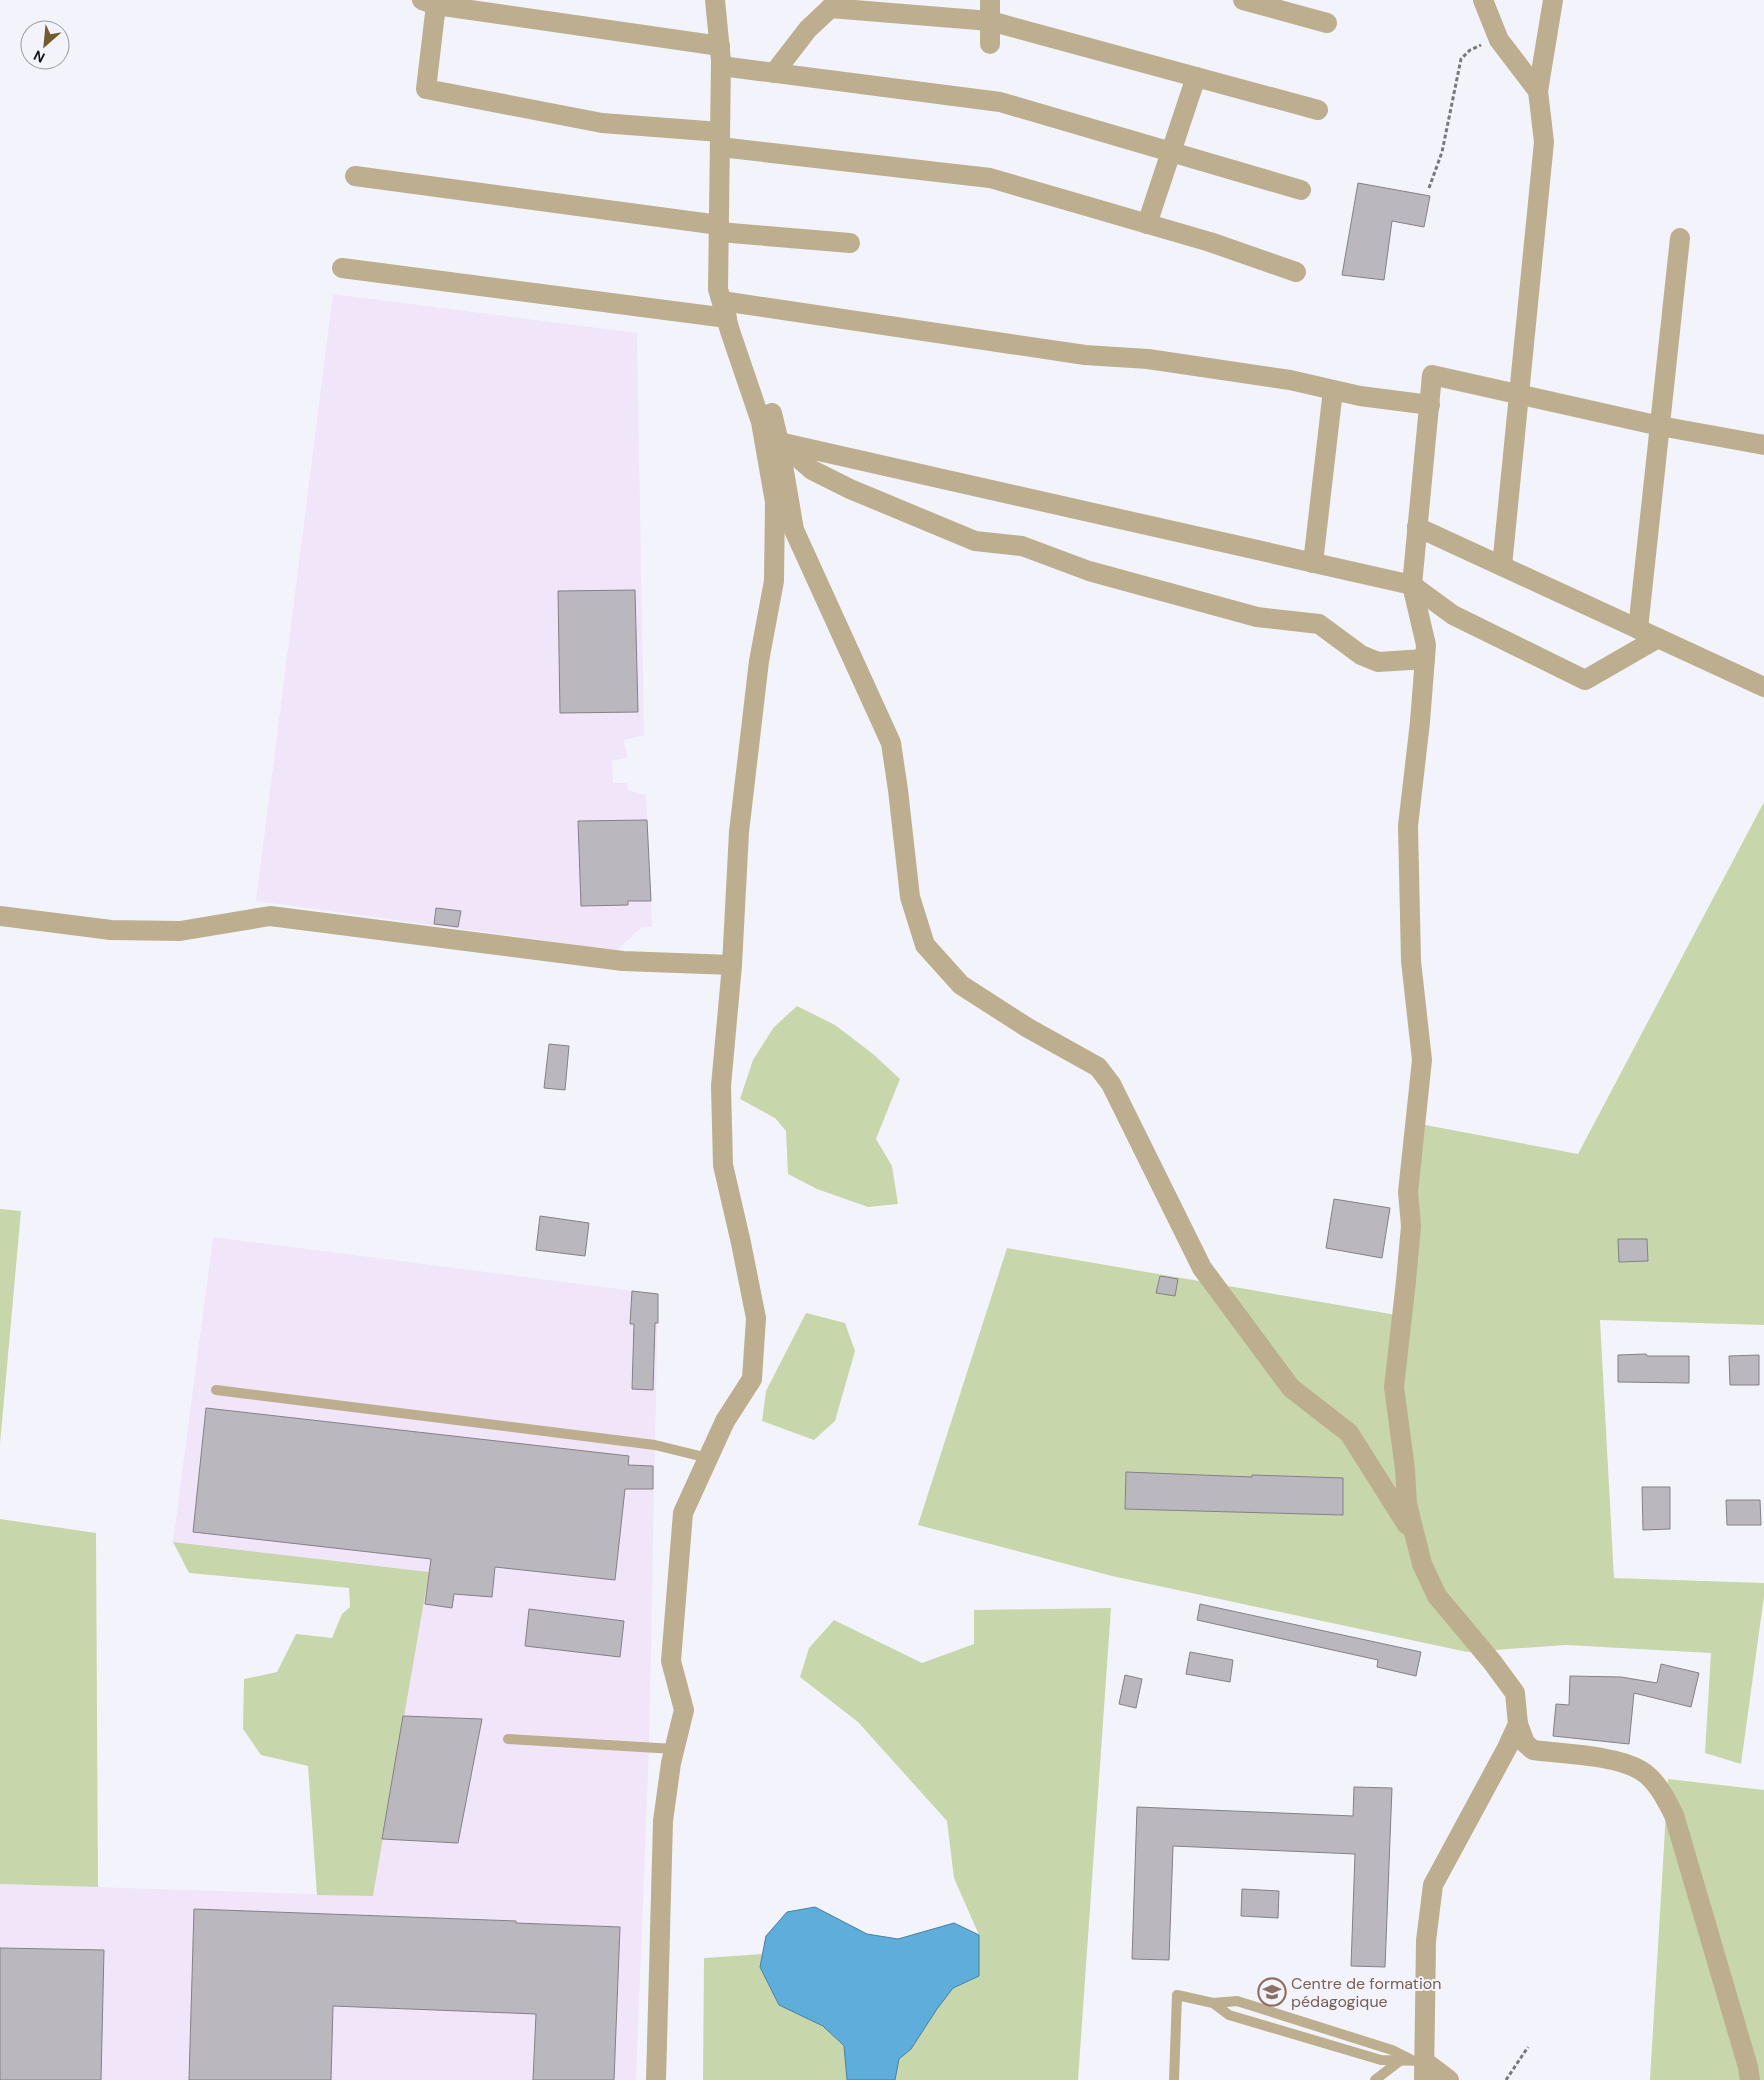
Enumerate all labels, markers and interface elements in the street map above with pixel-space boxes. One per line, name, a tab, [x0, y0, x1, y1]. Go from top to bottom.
north arrow	[20, 20, 70, 70]
text: N	[30, 46, 48, 67]
place label: Centre de formation pédagogique	[1291, 1973, 1441, 2012]
school or university icon: Centre de formation pédagogique	[1257, 1977, 1287, 2007]

